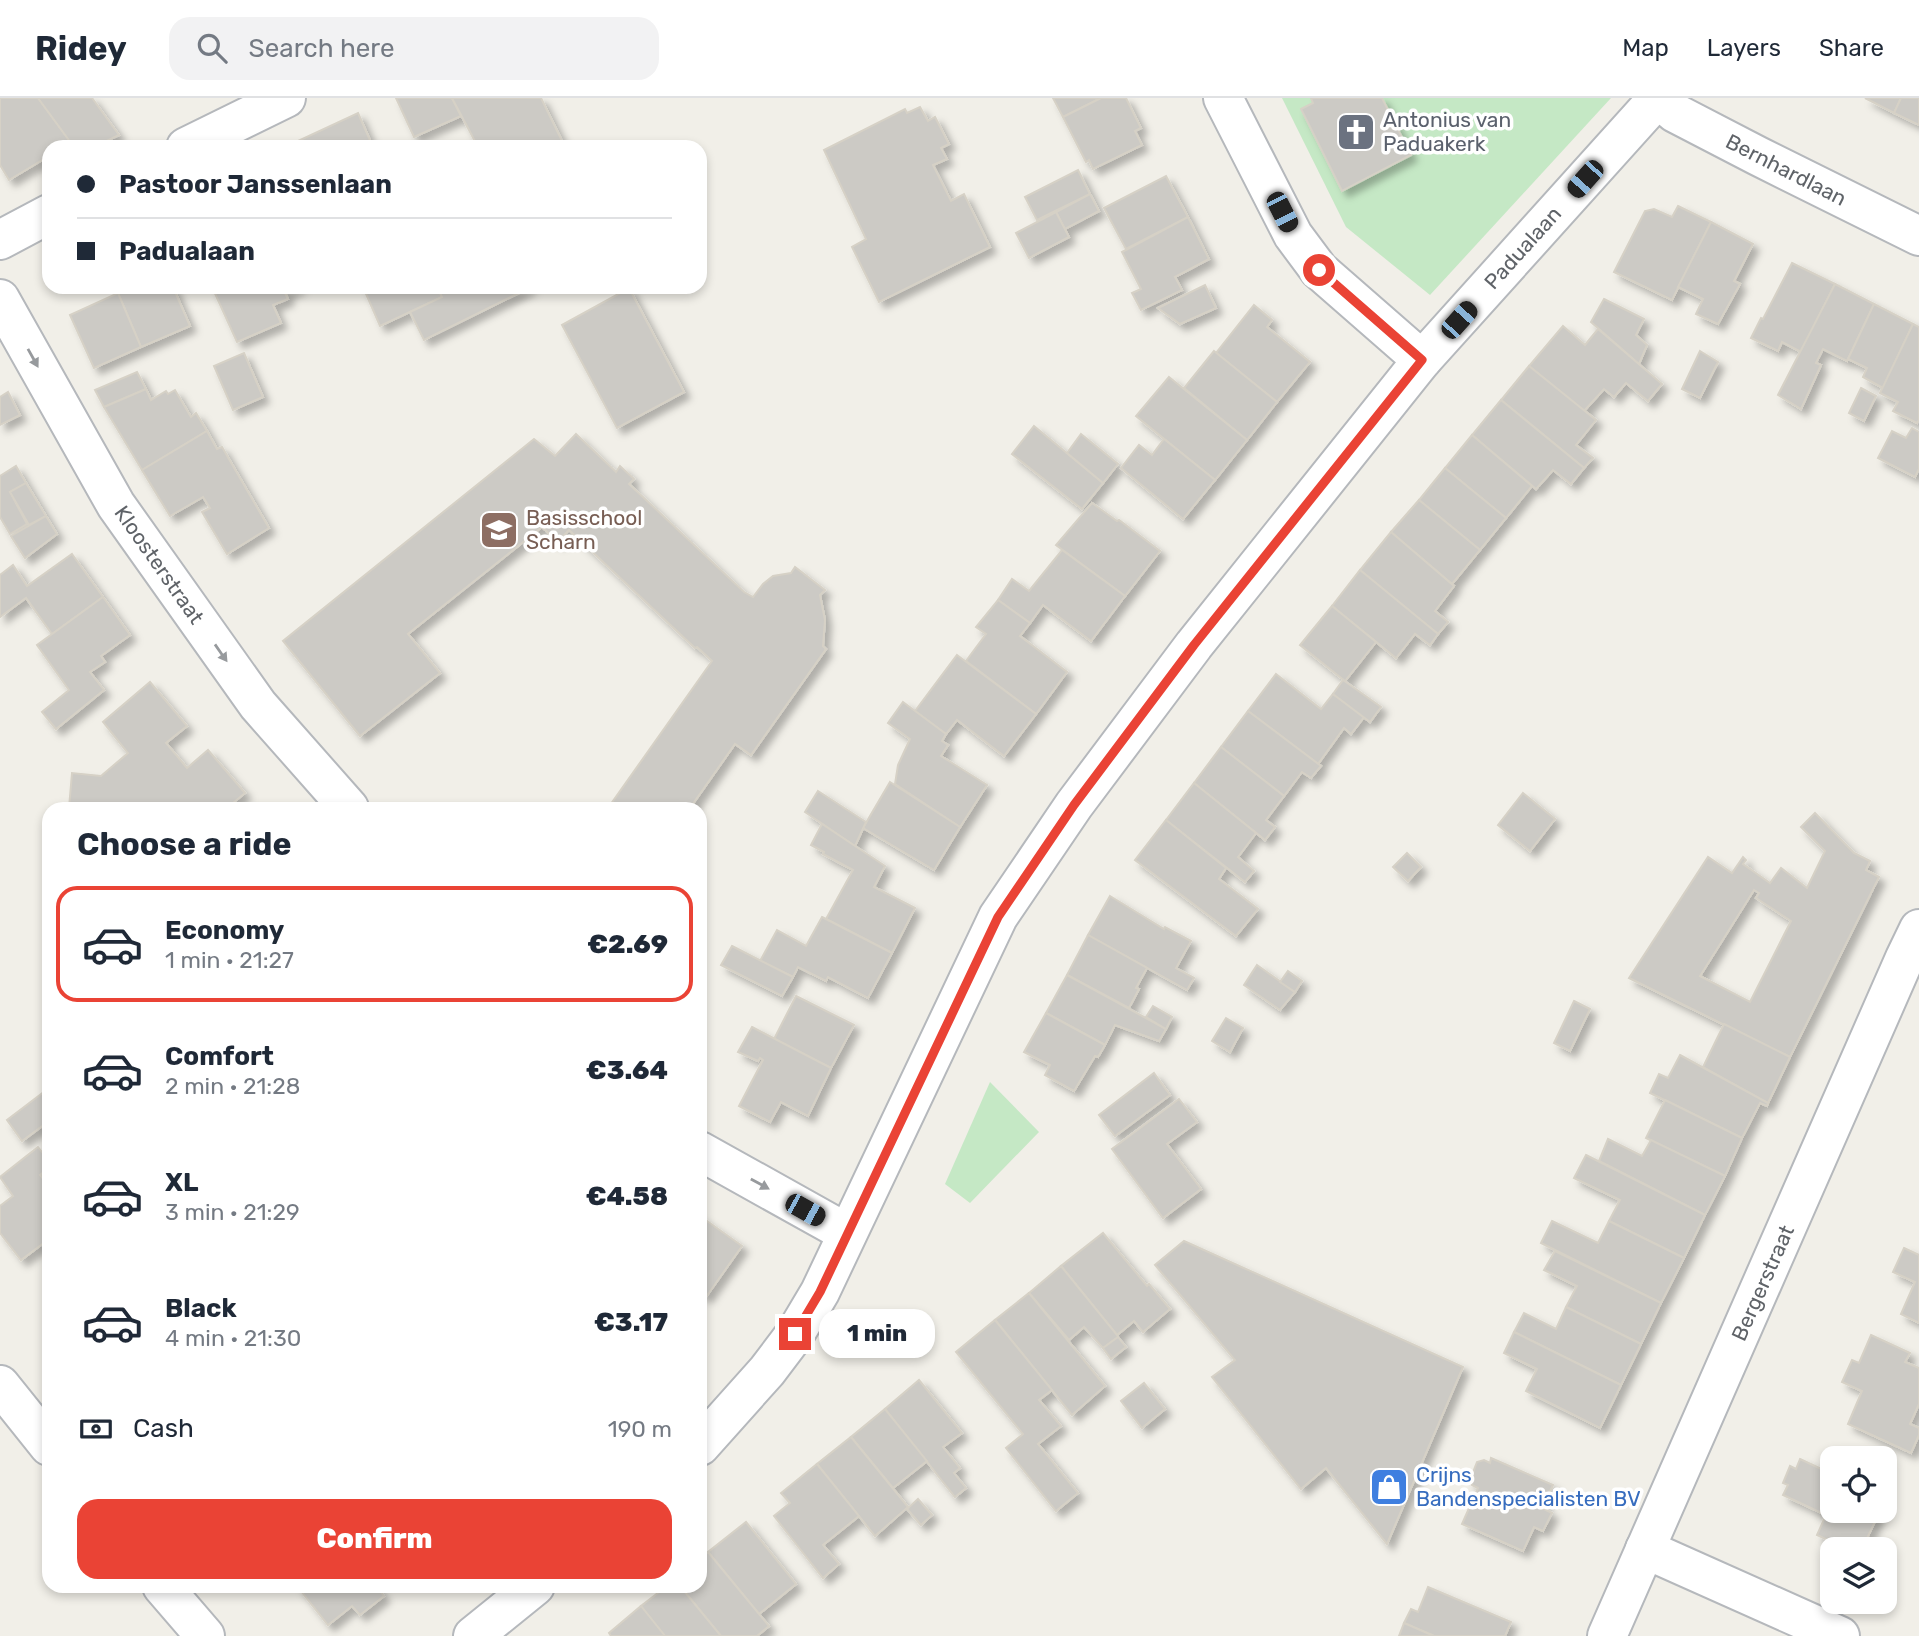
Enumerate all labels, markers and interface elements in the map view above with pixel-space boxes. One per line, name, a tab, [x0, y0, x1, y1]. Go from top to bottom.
search box	[169, 17, 659, 80]
text: Ridey	[35, 29, 127, 68]
icon: search	[193, 29, 231, 67]
text: Search here	[249, 33, 394, 64]
text: Map	[1622, 34, 1669, 62]
text: Layers	[1707, 34, 1781, 62]
text: Share	[1819, 34, 1884, 62]
place label: Antonius van Paduakerk	[1383, 107, 1511, 156]
church icon: Antonius van Paduakerk	[1335, 111, 1377, 153]
street label: Bernhardlaan	[1722, 128, 1851, 211]
car	[1564, 156, 1607, 202]
text: Pastoor Janssenlaan	[119, 169, 392, 200]
car	[1264, 189, 1301, 235]
street label: Padualaan	[1479, 201, 1566, 294]
text: Padualaan	[119, 236, 255, 267]
route start	[1303, 254, 1335, 286]
car	[1438, 297, 1481, 343]
one-way arrow	[27, 349, 39, 368]
street label: Kloosterstraat	[109, 501, 209, 629]
place label: Basisschool Scharn	[526, 505, 642, 554]
school or university icon: Basisschool Scharn	[478, 509, 520, 551]
one-way arrow	[214, 644, 228, 662]
text: Choose a ride	[77, 825, 291, 863]
icon: car	[81, 913, 144, 976]
text: Economy	[165, 915, 284, 946]
text: €2.69	[587, 929, 668, 960]
text: 1 min · 21:27	[165, 946, 294, 974]
icon: car	[81, 1039, 144, 1102]
text: Comfort	[165, 1041, 274, 1072]
text: €3.64	[586, 1055, 668, 1086]
text: 2 min · 21:28	[165, 1072, 300, 1100]
icon: car	[81, 1165, 144, 1228]
text: XL	[165, 1167, 198, 1198]
one-way arrow	[750, 1178, 769, 1190]
text: €4.58	[586, 1181, 668, 1212]
car	[782, 1191, 829, 1229]
text: 3 min · 21:29	[165, 1198, 300, 1226]
street label: Bergerstraat	[1726, 1221, 1799, 1344]
icon: car	[81, 1291, 144, 1354]
text: Black	[165, 1293, 237, 1324]
text: €3.17	[594, 1307, 668, 1338]
callout: 1 min	[820, 1310, 935, 1358]
route end	[779, 1318, 811, 1350]
text: 1 min	[847, 1319, 907, 1347]
text: 4 min · 21:30	[165, 1324, 301, 1352]
icon: cash	[77, 1410, 115, 1448]
text: Cash	[133, 1413, 194, 1444]
text: 190 m	[608, 1415, 672, 1443]
map controls	[1820, 1446, 1897, 1614]
button: locate	[1820, 1446, 1897, 1523]
place label: Crijns Bandenspecialisten BV	[1416, 1462, 1641, 1511]
shop icon: Crijns Bandenspecialisten BV	[1368, 1466, 1410, 1508]
button: Confirm	[77, 1499, 672, 1579]
button: layers	[1820, 1537, 1897, 1614]

